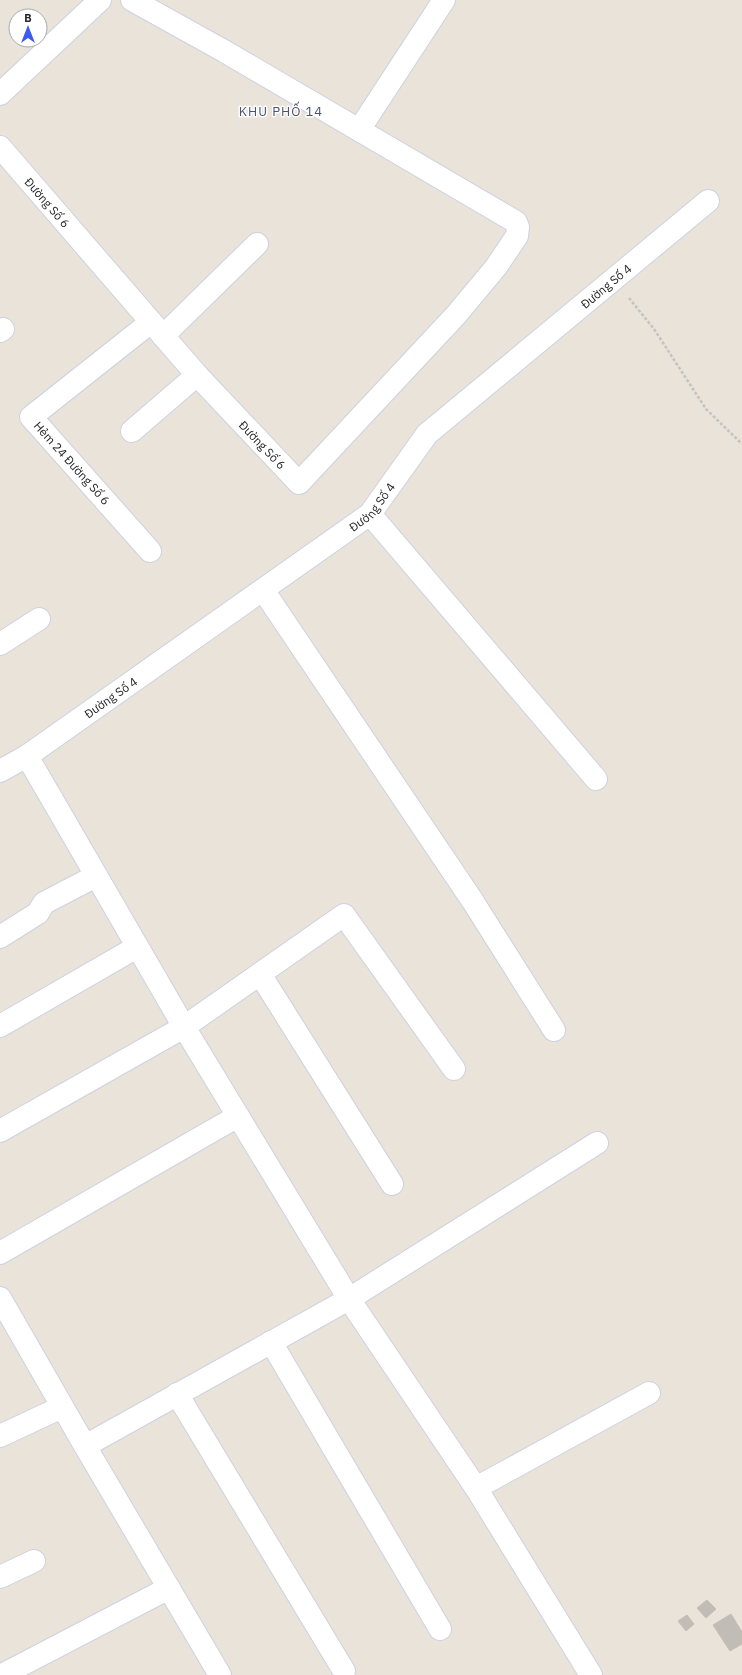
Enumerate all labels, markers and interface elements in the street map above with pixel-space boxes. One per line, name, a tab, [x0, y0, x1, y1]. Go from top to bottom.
north arrow	[8, 8, 48, 48]
text: B	[24, 11, 32, 25]
district label: KHU PHỐ 14	[239, 101, 323, 120]
street label: Đường Số 6	[22, 174, 73, 230]
street label: Đường Số 4	[577, 260, 634, 311]
street label: Đường Số 6	[236, 417, 289, 472]
street label: Hẻm 24 Đường Số 6	[31, 418, 113, 508]
street label: Đường Số 4	[346, 479, 398, 534]
street label: Đường Số 4	[81, 673, 140, 721]

